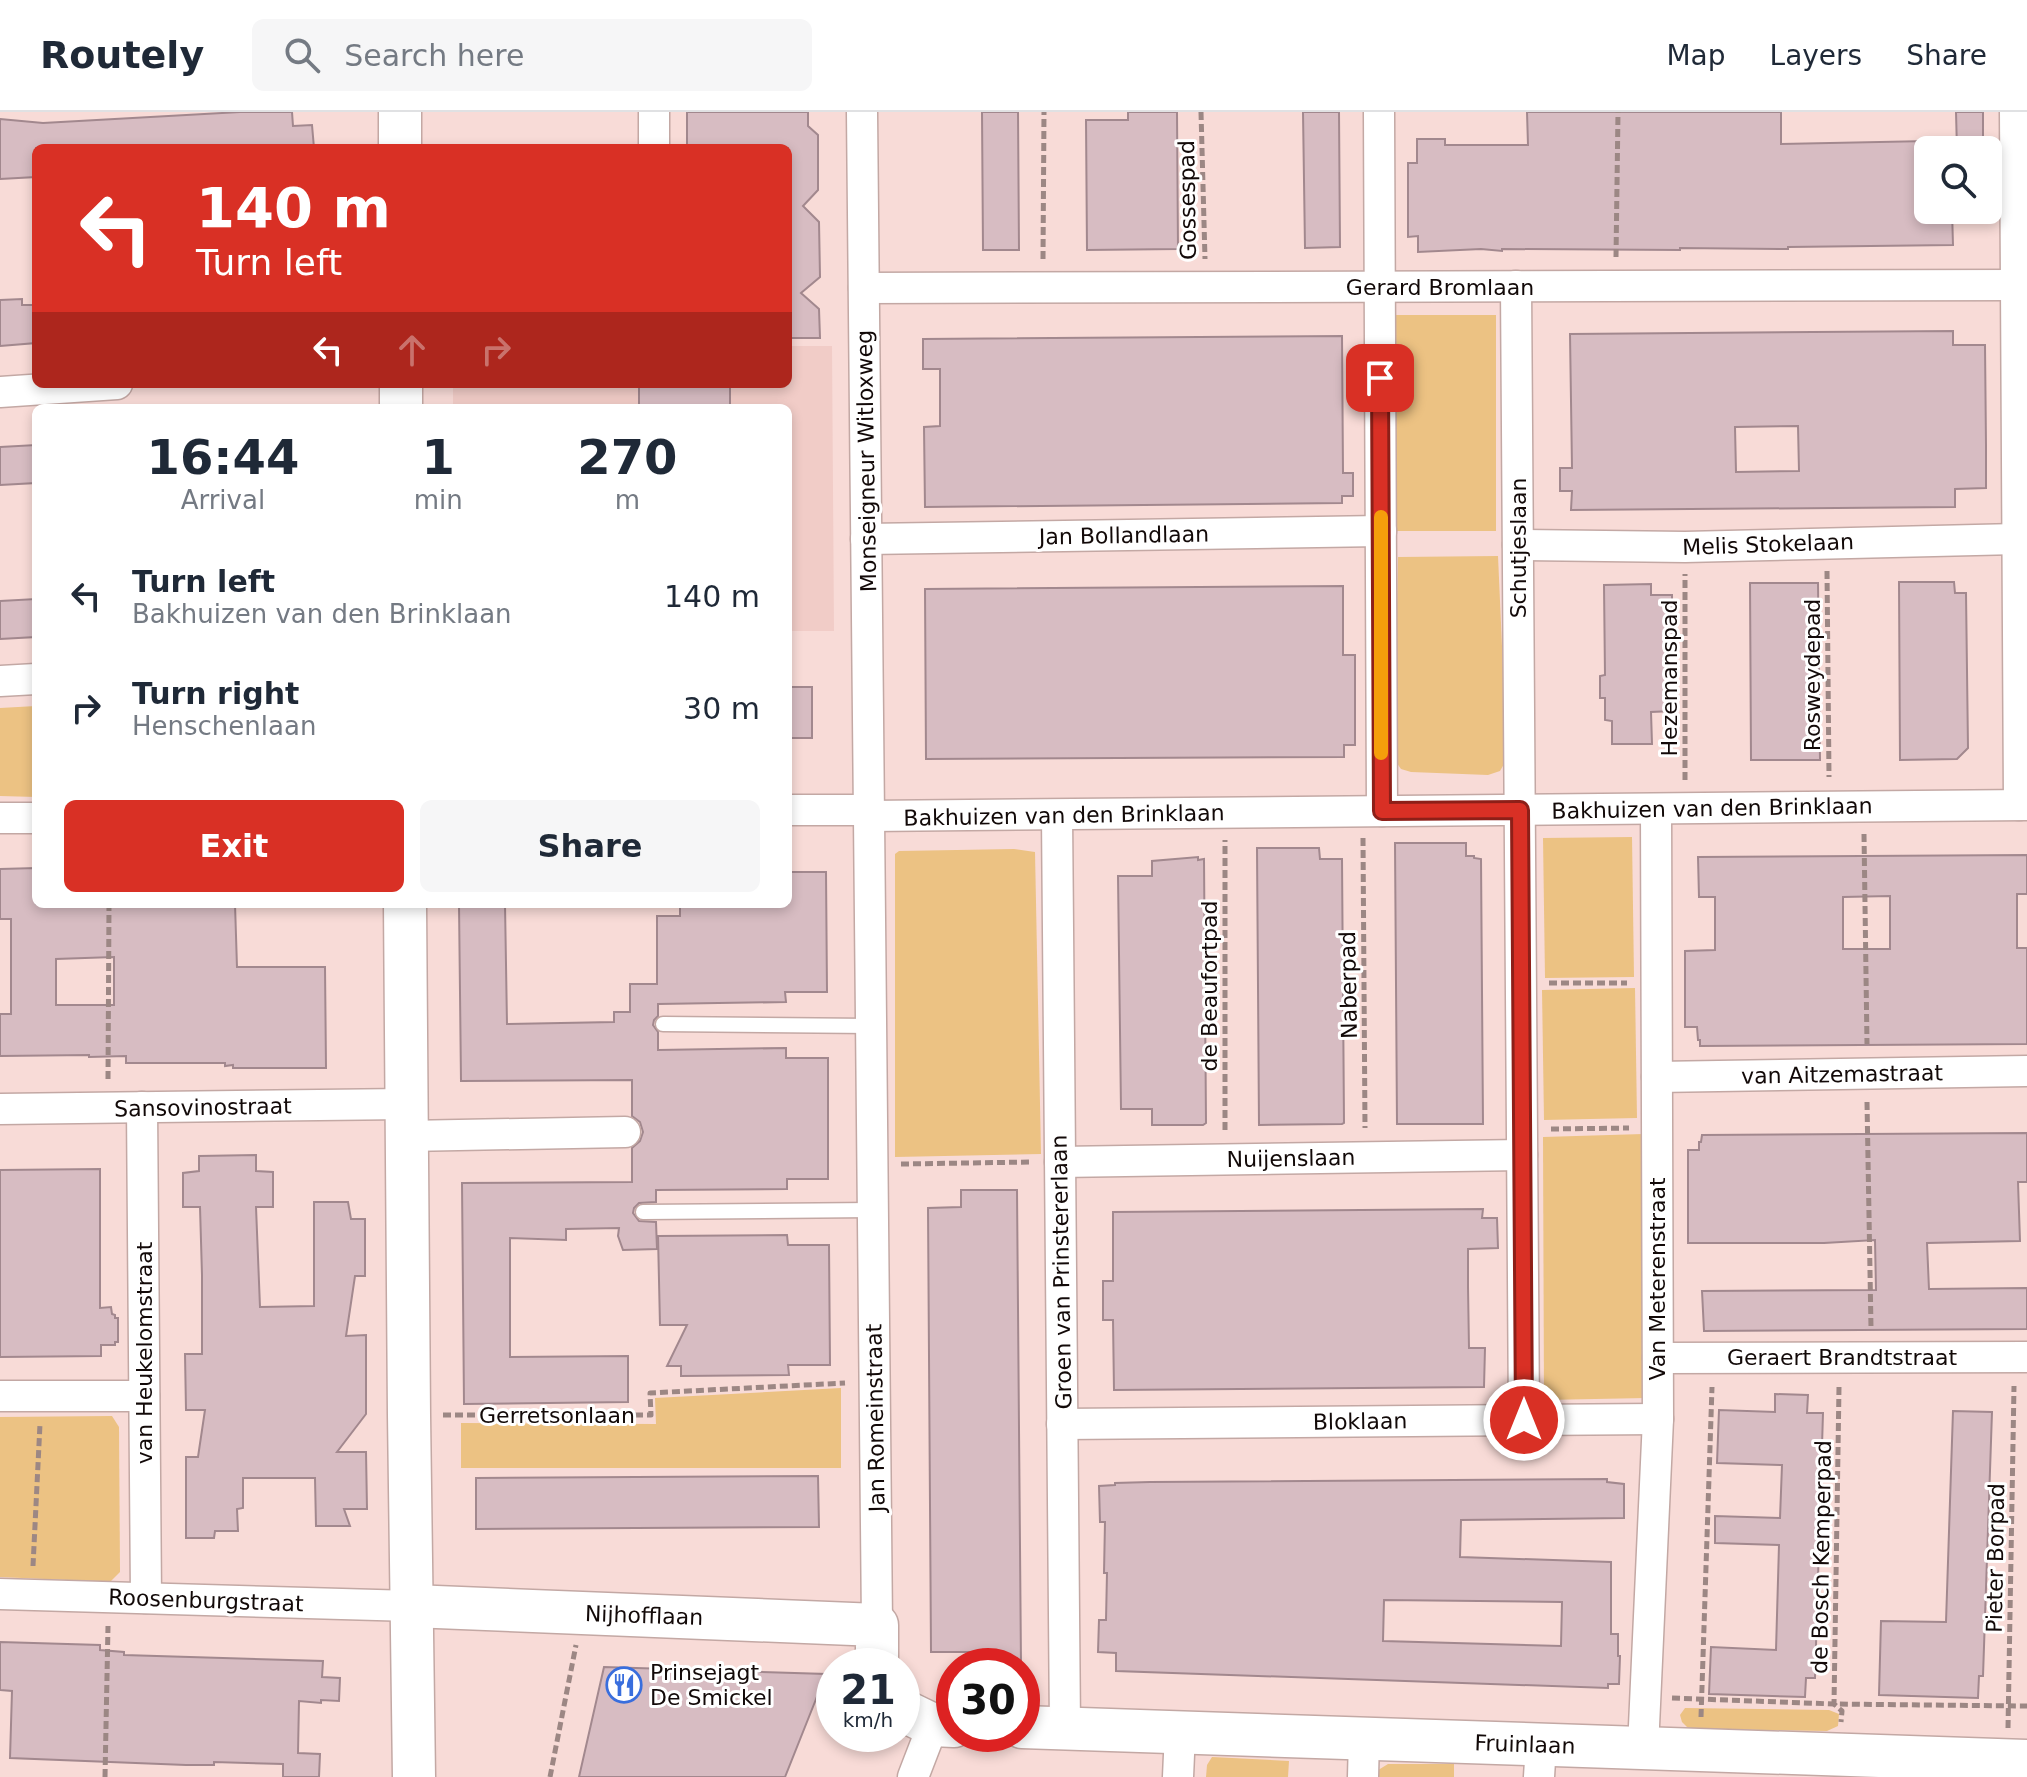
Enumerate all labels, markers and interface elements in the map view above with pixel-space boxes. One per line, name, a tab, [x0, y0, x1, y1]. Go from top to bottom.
search box	[252, 19, 812, 91]
text: Routely	[40, 33, 204, 77]
icon: search	[280, 33, 324, 77]
text: Search here	[344, 38, 524, 73]
text: Map	[1666, 39, 1726, 72]
text: Layers	[1770, 39, 1862, 72]
text: Share	[1906, 39, 1987, 72]
map controls	[1914, 136, 2002, 224]
button: search	[1914, 136, 2002, 224]
street label: Gossespad	[1174, 140, 1201, 260]
text: 140 m	[196, 175, 391, 240]
icon: left	[64, 176, 168, 280]
text: Turn left	[196, 242, 342, 283]
street label: Gerard Bromlaan	[1346, 275, 1534, 300]
icon: left	[306, 328, 350, 372]
icon: ahead	[390, 328, 434, 372]
icon: right	[474, 328, 518, 372]
street label: Monseigneur Witloxweg	[852, 330, 881, 592]
pin	[1346, 344, 1414, 412]
icon: arrive	[1358, 356, 1402, 400]
text: 16:44	[146, 429, 299, 485]
text: 1	[422, 429, 455, 485]
text: 270	[577, 429, 677, 485]
street label: Schutjeslaan	[1506, 478, 1531, 618]
text: Arrival	[181, 485, 265, 515]
text: min	[414, 485, 463, 515]
text: m	[615, 485, 640, 515]
street label: Jan Bollandlaan	[1037, 522, 1209, 550]
street label: Melis Stokelaan	[1682, 529, 1854, 560]
text: Turn left	[132, 564, 275, 599]
icon: left	[64, 574, 108, 618]
text: 140 m	[664, 579, 760, 614]
text: Bakhuizen van den Brinklaan	[132, 599, 512, 629]
street label: Rosweydepad	[1800, 599, 1825, 751]
street label: Hezemanspad	[1657, 600, 1682, 756]
text: Turn right	[132, 676, 299, 711]
icon: right	[64, 686, 108, 730]
text: 30 m	[683, 691, 760, 726]
text: Henschenlaan	[132, 711, 316, 741]
street label: Bakhuizen van den Brinklaan	[1551, 793, 1873, 824]
button: Exit	[64, 800, 404, 892]
button: Share	[420, 800, 760, 892]
street label: Bakhuizen van den Brinklaan	[903, 800, 1225, 831]
street label: de Beaufortpad	[1197, 901, 1222, 1071]
street label: Naberpad	[1335, 931, 1362, 1039]
street label: van Aitzemastraat	[1741, 1060, 1944, 1089]
street label: Sansovinostraat	[114, 1093, 292, 1122]
street label: Groen van Prinstererlaan	[1047, 1134, 1076, 1410]
street label: Nuijenslaan	[1227, 1145, 1356, 1172]
street label: Van Meterenstraat	[1645, 1177, 1670, 1381]
street label: van Heukelomstraat	[132, 1241, 157, 1464]
street label: Jan Romeinstraat	[861, 1323, 890, 1514]
street label: Geraert Brandtstraat	[1727, 1345, 1957, 1370]
position arrow	[1482, 1378, 1566, 1462]
street label: Gerretsonlaan	[479, 1403, 635, 1428]
street label: Bloklaan	[1313, 1408, 1407, 1435]
street label: de Bosch Kemperpad	[1807, 1440, 1836, 1674]
street label: Pieter Borpad	[1982, 1483, 2009, 1633]
street label: Roosenburgstraat	[108, 1585, 304, 1616]
street label: Nijhofflaan	[584, 1601, 704, 1630]
speed limit sign: 30	[936, 1648, 1040, 1752]
place label: Prinsejagt De Smickel	[650, 1660, 773, 1710]
restaurant icon: Prinsejagt De Smickel	[605, 1666, 643, 1704]
text: 21	[840, 1667, 896, 1713]
text: km/h	[843, 1708, 893, 1732]
street label: Fruinlaan	[1474, 1730, 1576, 1759]

